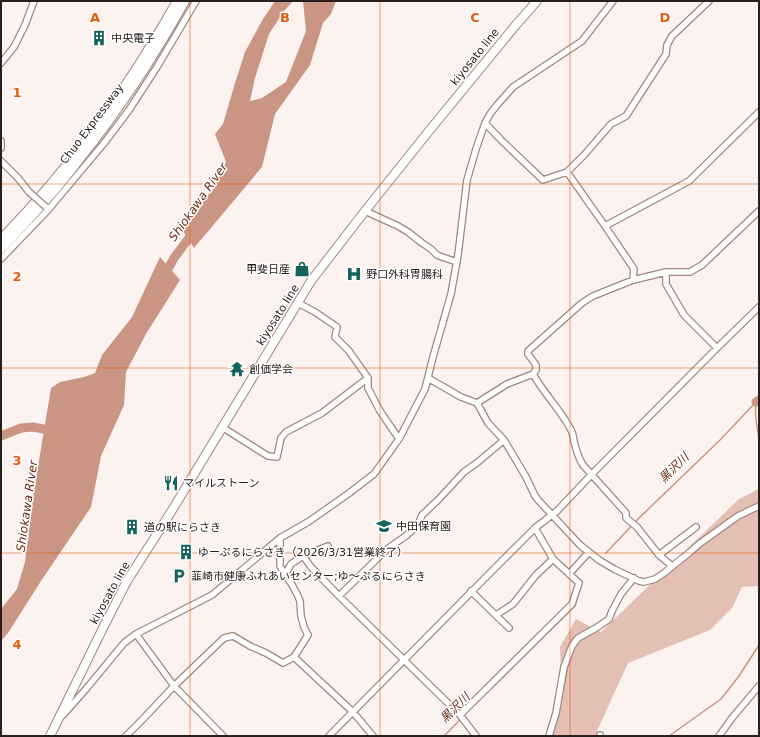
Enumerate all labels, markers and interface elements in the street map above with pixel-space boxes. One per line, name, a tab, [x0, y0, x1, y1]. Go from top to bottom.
text: A	[90, 10, 100, 25]
text: B	[280, 10, 290, 25]
text: C	[470, 10, 480, 25]
text: D	[660, 10, 671, 25]
street label: kiyosato line	[448, 26, 502, 88]
building icon: 中央電子	[90, 29, 108, 47]
place label: 中央電子	[111, 32, 155, 45]
street label: Chuo Expressway	[58, 81, 127, 167]
text: 1	[12, 85, 22, 100]
water label: Shiokawa River	[166, 159, 231, 244]
shop icon: 甲斐日産	[293, 260, 311, 278]
place label: 甲斐日産	[246, 263, 290, 276]
hospital icon: 野口外科胃腸科	[345, 265, 363, 283]
place label: 野口外科胃腸科	[366, 268, 443, 281]
text: 2	[12, 269, 22, 284]
street label: kiyosato line	[254, 282, 302, 348]
temple icon: 創価学会	[228, 360, 246, 378]
place label: 創価学会	[249, 363, 293, 376]
water label: 黒沢川	[656, 449, 693, 486]
text: 3	[12, 453, 22, 468]
water label: Shiokawa River	[14, 458, 41, 553]
restaurant icon: マイルストーン	[162, 474, 180, 492]
place label: マイルストーン	[183, 477, 259, 490]
school or university icon: 中田保育園	[375, 517, 393, 535]
building icon: 道の駅にらさき	[123, 518, 141, 536]
place label: 中田保育園	[396, 520, 451, 533]
place label: 道の駅にらさき	[144, 521, 221, 534]
building icon: ゆーぷるにらさき（2026/3/31営業終了）	[177, 543, 195, 561]
place label: ゆーぷるにらさき（2026/3/31営業終了）	[198, 546, 408, 559]
street label: kiyosato line	[87, 559, 133, 627]
parking icon: 韮崎市健康ふれあいセンター;ゆ～ぷるにらさき	[170, 567, 188, 585]
place label: 韮崎市健康ふれあいセンター;ゆ～ぷるにらさき	[191, 570, 426, 583]
text: 4	[12, 637, 22, 652]
water label: 黒沢川	[437, 689, 474, 726]

